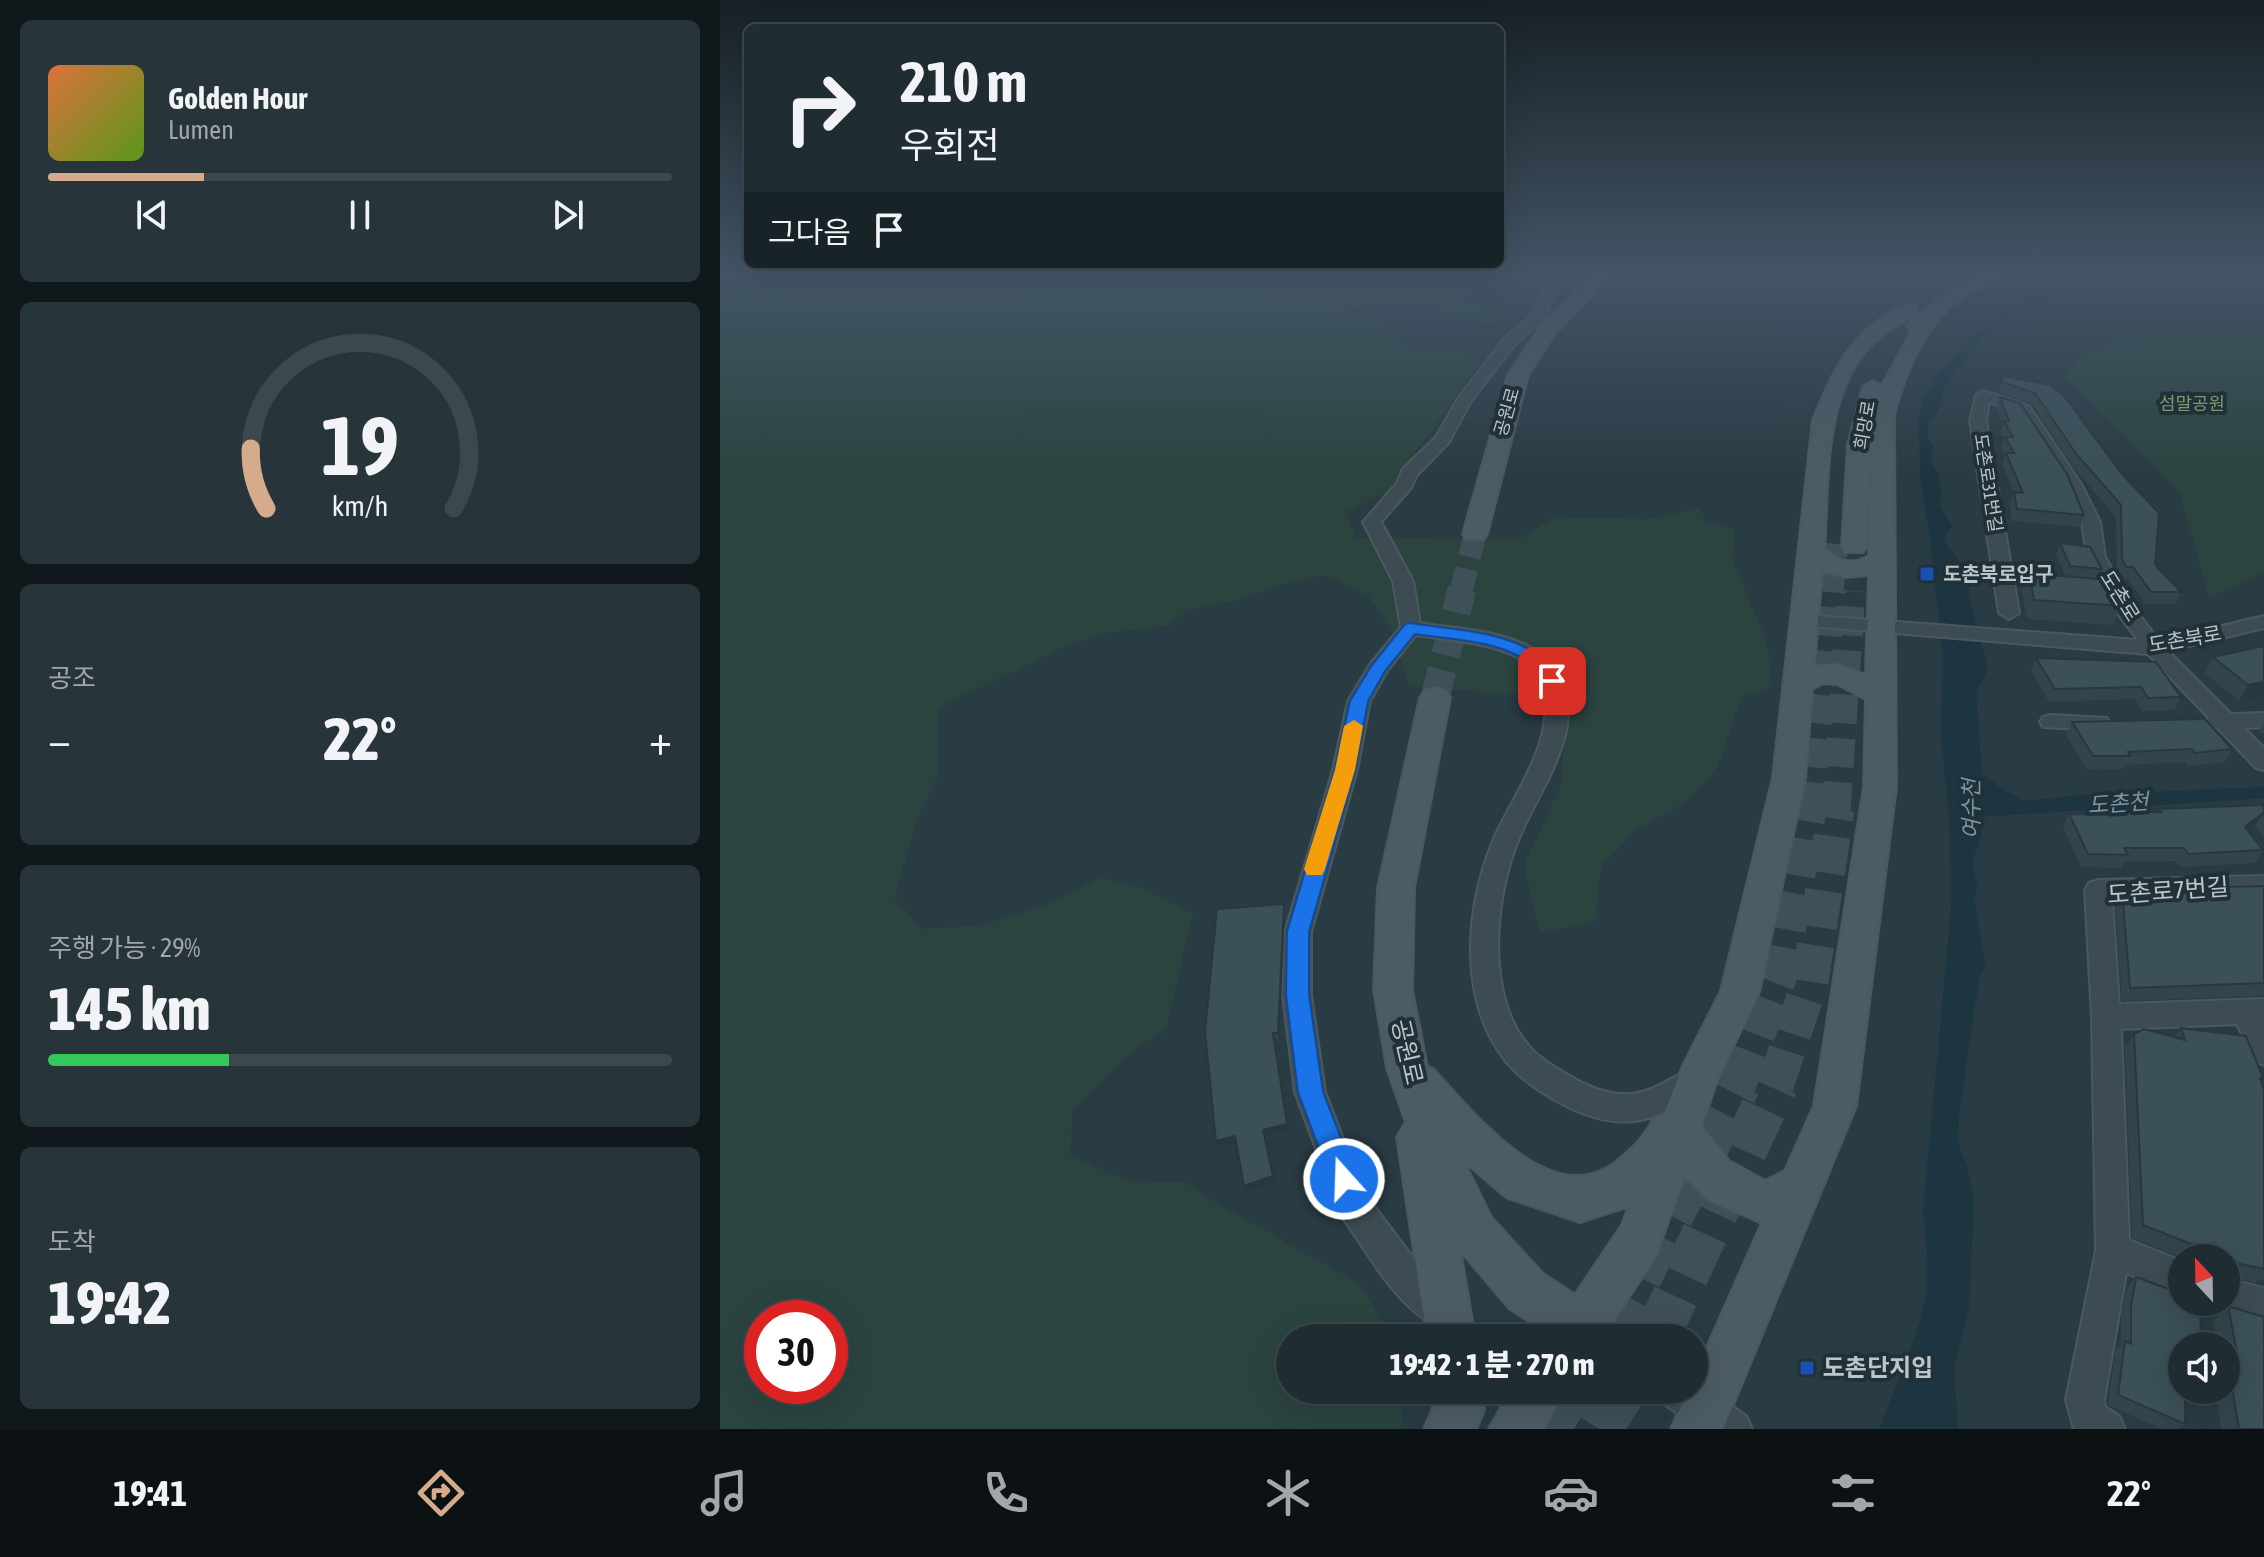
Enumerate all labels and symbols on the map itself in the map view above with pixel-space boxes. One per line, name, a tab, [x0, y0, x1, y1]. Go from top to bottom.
street label: 공원로	[1490, 385, 1523, 439]
park label: 섬말공원	[2159, 393, 2225, 414]
street label: 희망로	[1850, 399, 1879, 451]
street label: 도촌로31번길	[1970, 432, 2007, 534]
place label: 도촌북로입구	[1943, 562, 2053, 585]
marker: 도촌북로입구	[1918, 565, 1936, 583]
street label: 도촌로	[2096, 566, 2145, 625]
street label: 도촌북로	[2147, 621, 2223, 656]
pin	[1518, 647, 1586, 715]
water label: 여수천	[1958, 776, 1984, 839]
water label: 도촌천	[2087, 788, 2152, 818]
street label: 도촌로7번길	[2106, 873, 2230, 908]
street label: 공원로	[1387, 1017, 1428, 1087]
position arrow	[1302, 1137, 1386, 1221]
north arrow	[2168, 1244, 2240, 1316]
speed limit sign: 30	[744, 1300, 848, 1404]
place label: 도촌단지입	[1823, 1354, 1933, 1381]
marker: 도촌단지입	[1798, 1359, 1816, 1377]

